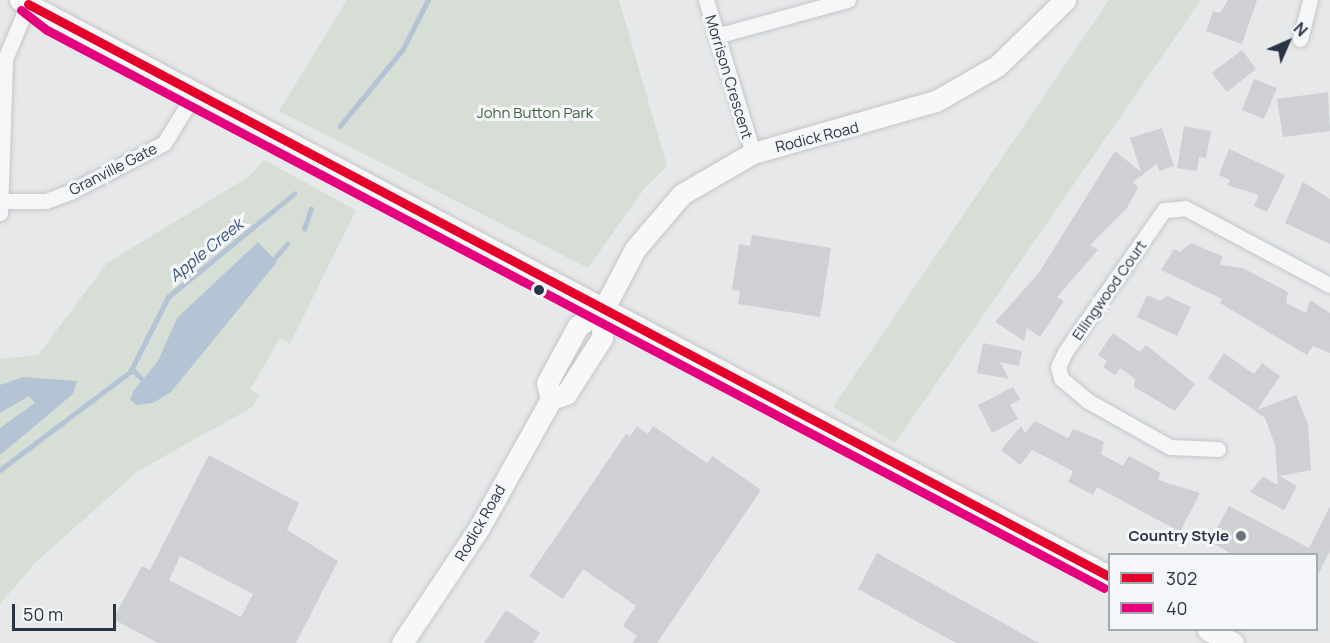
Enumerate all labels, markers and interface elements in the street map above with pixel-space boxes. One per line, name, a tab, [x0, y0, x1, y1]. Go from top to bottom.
north arrow	[1258, 12, 1318, 72]
street label: Morrison Crescent	[702, 13, 756, 141]
text: N	[1289, 17, 1313, 41]
park label: John Button Park	[477, 104, 593, 122]
street label: Rodick Road	[774, 118, 860, 156]
street label: Granville Gate	[66, 139, 160, 199]
water label: Apple Creek	[165, 215, 247, 285]
street label: Ellingwood Court	[1068, 237, 1150, 343]
unlabelled marker	[533, 284, 545, 296]
street label: Rodick Road	[451, 482, 509, 564]
place label: Country Style	[1129, 527, 1229, 545]
marker: Country Style	[1234, 529, 1248, 543]
legend	[1108, 553, 1318, 631]
text: 302	[1166, 566, 1197, 590]
scale bar	[15, 592, 118, 630]
text: 40	[1166, 596, 1188, 620]
text: 50 m	[23, 602, 63, 626]

